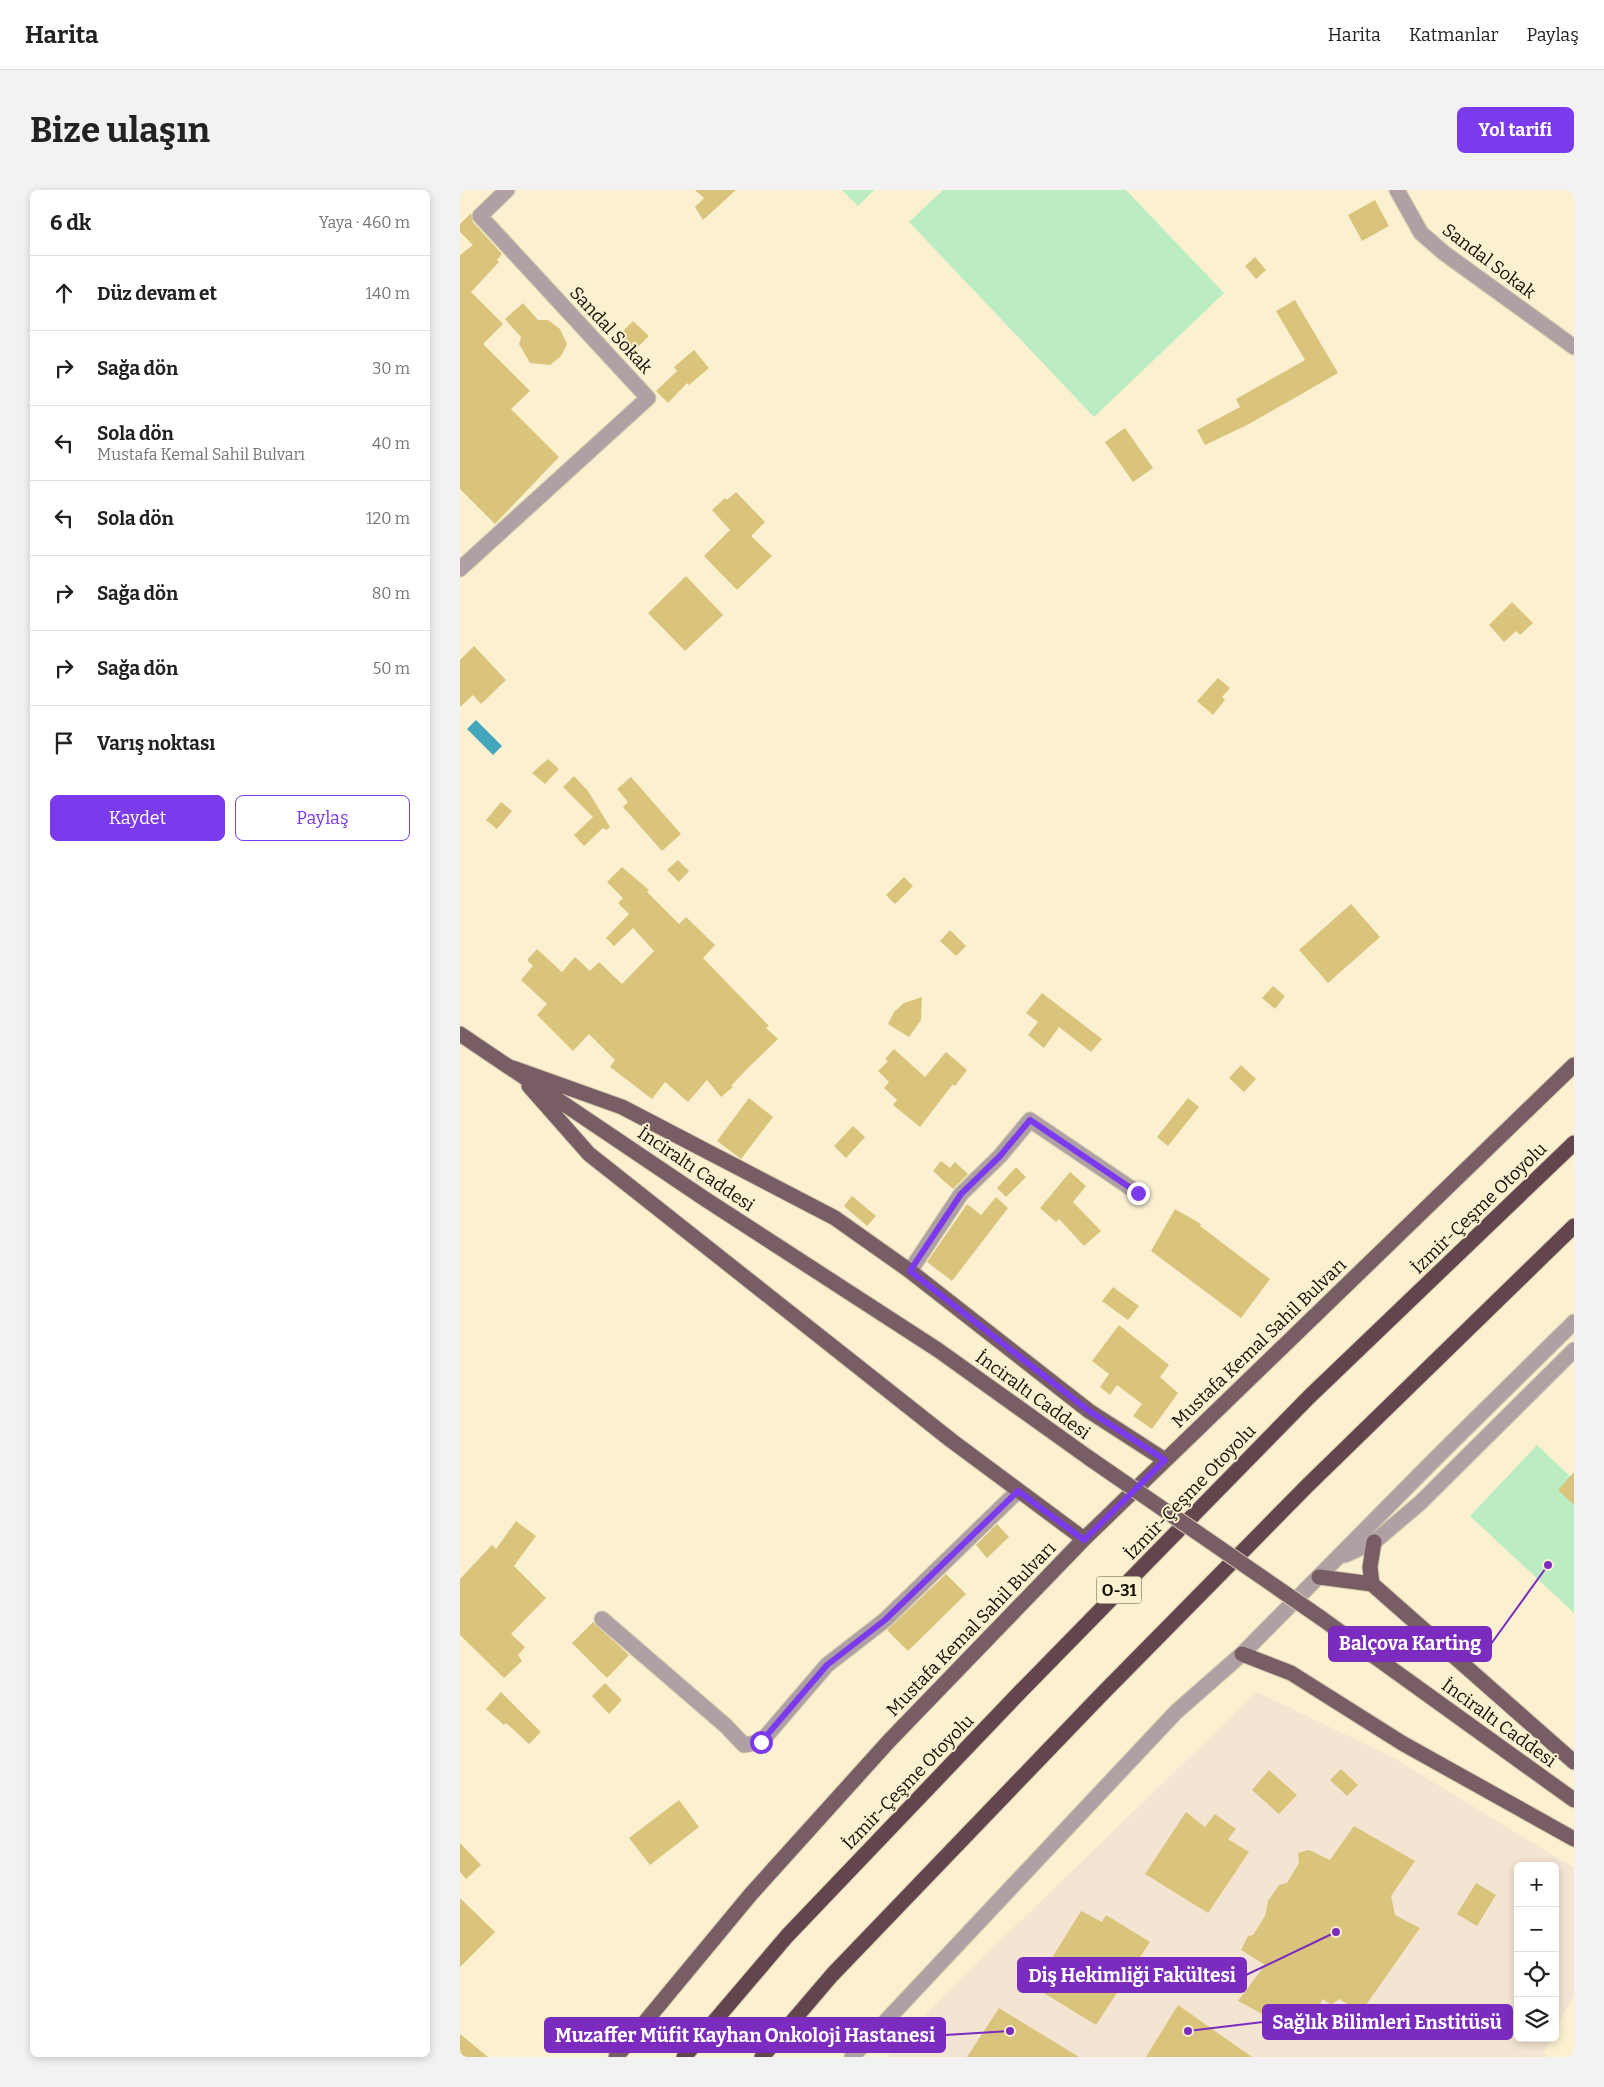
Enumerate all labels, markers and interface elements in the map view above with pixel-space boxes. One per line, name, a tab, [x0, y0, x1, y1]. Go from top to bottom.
text: Harita	[25, 21, 99, 49]
text: Harita	[1328, 24, 1381, 46]
text: Katmanlar	[1409, 24, 1498, 46]
text: Paylaş	[1526, 24, 1579, 46]
button: Yol tarifi	[1457, 107, 1574, 153]
text: Bize ulaşın	[30, 109, 210, 151]
text: 6 dk	[50, 210, 91, 236]
text: Yaya · 460 m	[319, 213, 410, 232]
street label: Sandal Sokak	[1438, 219, 1541, 304]
icon: ahead	[50, 279, 78, 307]
text: Düz devam et	[97, 282, 217, 305]
street label: Sandal Sokak	[565, 282, 658, 379]
text: 140 m	[365, 284, 410, 303]
icon: right	[50, 354, 78, 382]
text: Sağa dön	[97, 357, 178, 380]
text: 30 m	[372, 359, 410, 378]
text: Sola dön	[97, 422, 174, 445]
icon: left	[50, 429, 78, 457]
text: 40 m	[372, 434, 410, 453]
text: Mustafa Kemal Sahil Bulvarı	[97, 445, 305, 464]
icon: left	[50, 504, 78, 532]
text: Sola dön	[97, 507, 174, 530]
text: 120 m	[366, 509, 410, 528]
icon: right	[50, 579, 78, 607]
text: Sağa dön	[97, 582, 178, 605]
text: 80 m	[372, 584, 410, 603]
icon: right	[50, 654, 78, 682]
text: Sağa dön	[97, 657, 178, 680]
text: 50 m	[373, 659, 410, 678]
icon: arrive	[50, 729, 78, 757]
text: Varış noktası	[97, 732, 215, 755]
button: Kaydet	[50, 795, 225, 841]
button: Paylaş	[235, 795, 410, 841]
street label: İnciraltı Caddesi	[633, 1122, 759, 1216]
street label: İzmir-Çeşme Otoyolu	[1407, 1138, 1551, 1278]
route end	[1127, 1182, 1150, 1205]
street label: Mustafa Kemal Sahil Bulvarı	[1167, 1254, 1351, 1432]
street label: İnciraltı Caddesi	[971, 1346, 1095, 1444]
street label: İzmir-Çeşme Otoyolu	[1120, 1420, 1260, 1564]
street label: Mustafa Kemal Sahil Bulvarı	[882, 1537, 1060, 1721]
road number: O-31	[1096, 1576, 1142, 1604]
callout: Balçova Karting	[1329, 1627, 1491, 1661]
text: Balçova Karting	[1339, 1632, 1481, 1655]
street label: İnciraltı Caddesi	[1437, 1674, 1561, 1772]
street label: İzmir-Çeşme Otoyolu	[838, 1710, 978, 1854]
route start	[750, 1731, 773, 1754]
map controls	[1514, 1862, 1559, 2042]
button: +	[1514, 1862, 1559, 1907]
button: −	[1514, 1907, 1559, 1952]
button: locate	[1514, 1952, 1559, 1997]
callout: Diş Hekimliği Fakültesi	[1018, 1958, 1246, 1992]
text: Diş Hekimliği Fakültesi	[1028, 1964, 1236, 1987]
button: layers	[1514, 1997, 1559, 2042]
callout: Sağlık Bilimleri Enstitüsü	[1263, 2005, 1512, 2039]
text: Sağlık Bilimleri Enstitüsü	[1272, 2011, 1502, 2034]
callout: Muzaffer Müfit Kayhan Onkoloji Hastanesi	[545, 2018, 945, 2052]
text: Muzaffer Müfit Kayhan Onkoloji Hastanesi	[555, 2024, 935, 2047]

